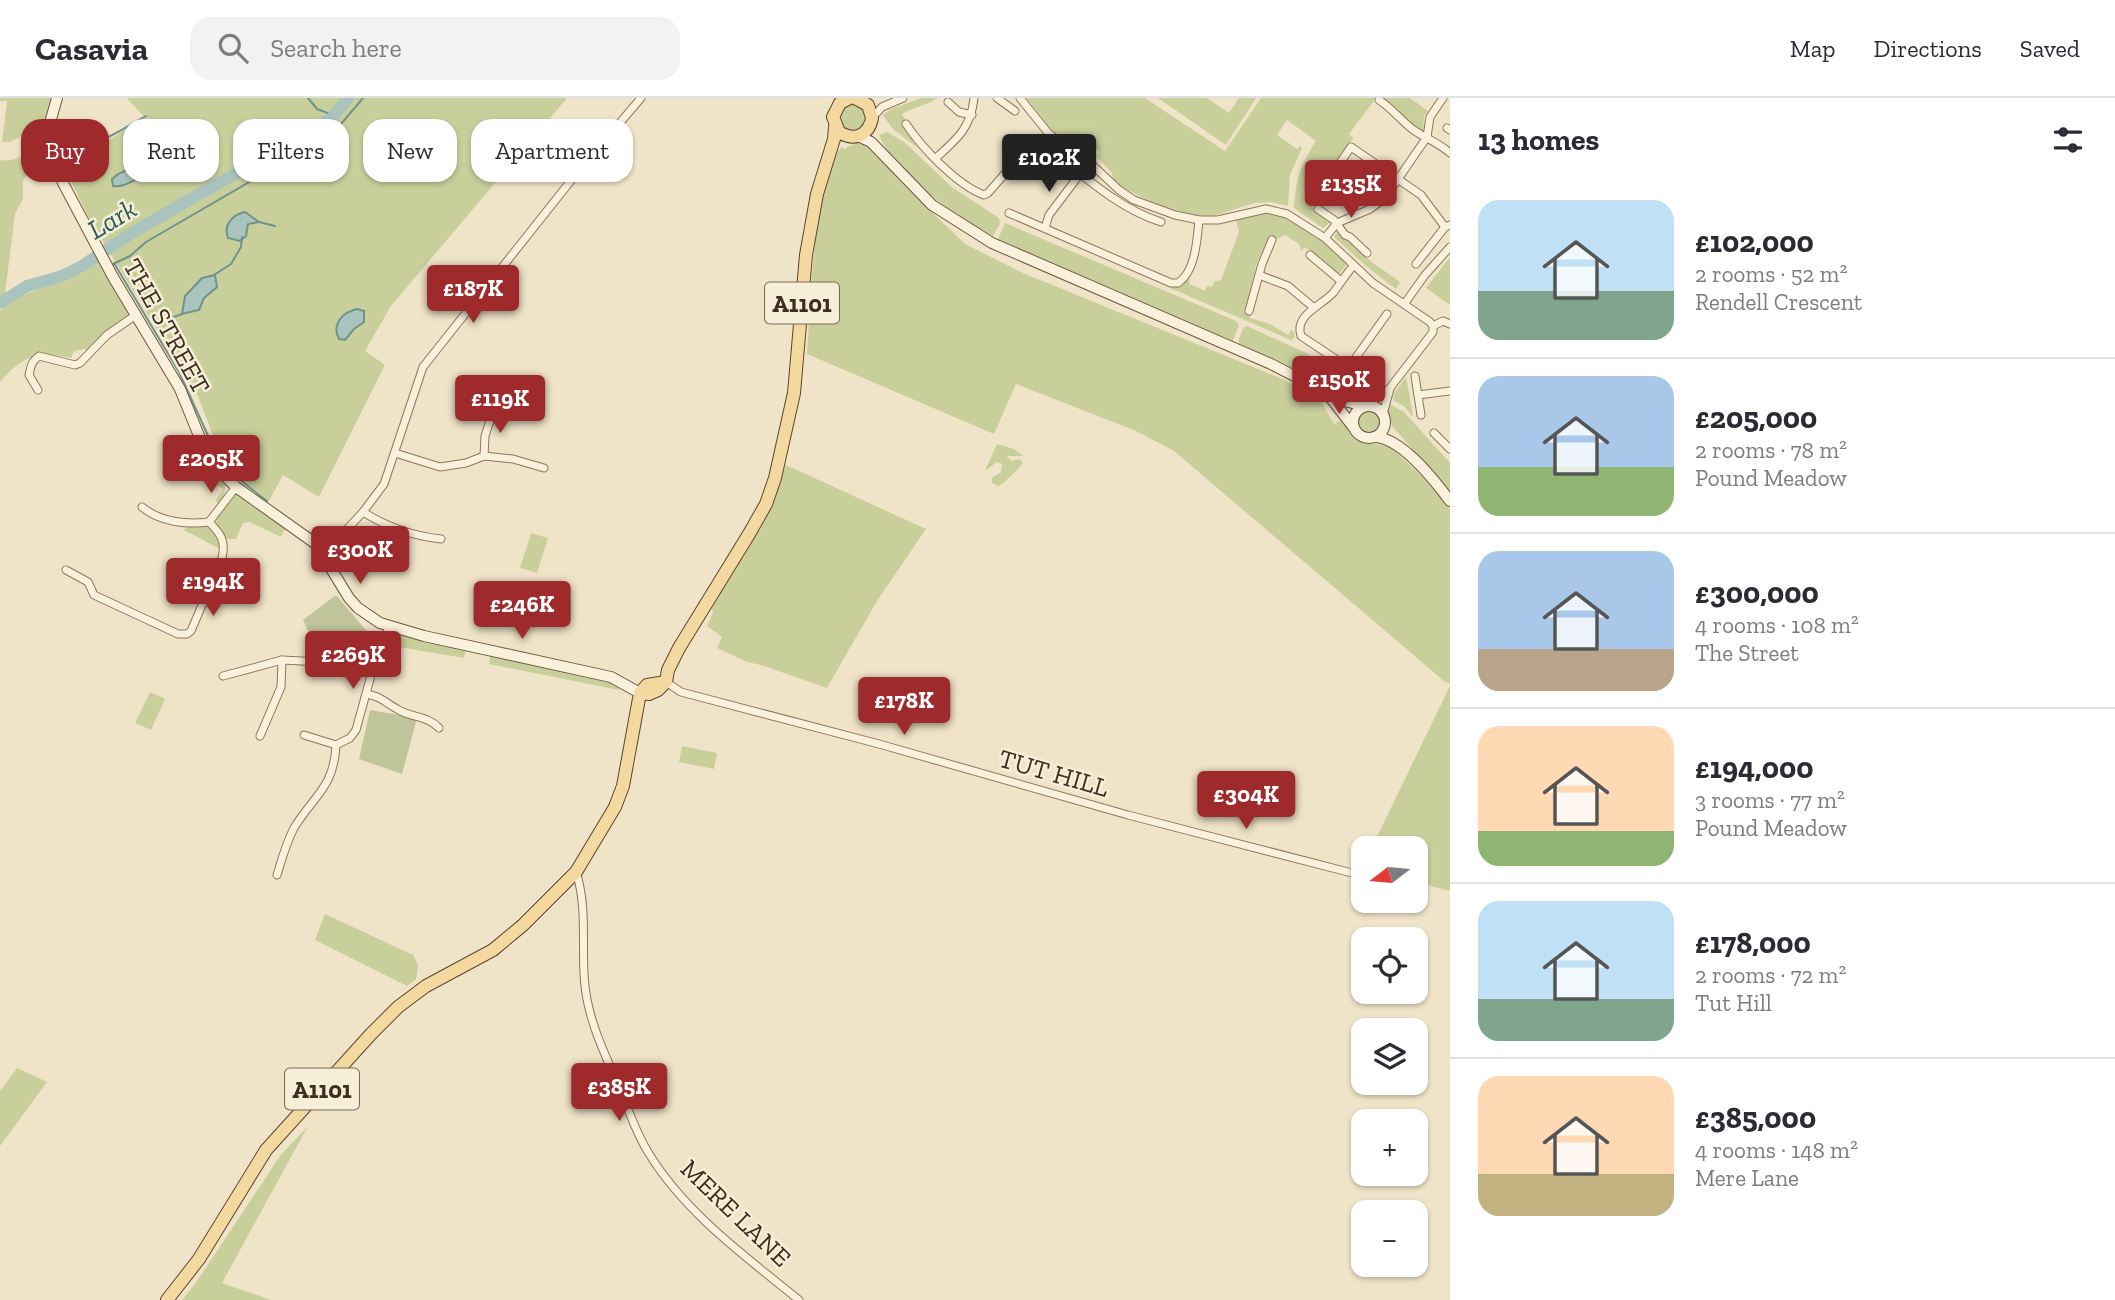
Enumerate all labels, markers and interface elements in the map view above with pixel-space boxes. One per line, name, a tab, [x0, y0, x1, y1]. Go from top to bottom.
search box	[190, 17, 680, 80]
text: Casavia	[35, 29, 148, 68]
icon: search	[214, 29, 252, 67]
text: Search here	[270, 32, 402, 64]
text: Map	[1790, 34, 1836, 63]
text: Directions	[1874, 34, 1982, 63]
text: Saved	[2020, 34, 2080, 63]
chip: Buy	[21, 119, 109, 182]
chip: Rent	[123, 119, 219, 182]
chip: Filters	[233, 119, 349, 182]
chip: New	[363, 119, 457, 182]
chip: Apartment	[471, 119, 633, 182]
icon: filters	[2049, 121, 2087, 159]
text: 13 homes	[1478, 122, 1599, 158]
pin: £102K	[1000, 134, 1098, 194]
text: £102K	[1018, 143, 1080, 171]
pin: £135K	[1302, 160, 1400, 220]
text: £135K	[1321, 169, 1381, 197]
water label: Lark	[82, 192, 142, 246]
text: £102,000	[1695, 224, 1814, 260]
icon: home	[1534, 228, 1618, 312]
street label: THE STREET	[117, 253, 217, 399]
text: 2 rooms · 52 m²	[1695, 260, 1847, 288]
pin: £187K	[424, 266, 522, 325]
text: £187K	[443, 274, 503, 302]
road number: A1101	[765, 282, 839, 324]
text: Rendell Crescent	[1695, 288, 1862, 316]
pin: £150K	[1290, 356, 1388, 416]
text: £150K	[1308, 365, 1370, 393]
pin: £119K	[451, 376, 549, 435]
text: £119K	[471, 384, 529, 412]
text: £205,000	[1695, 400, 1817, 436]
icon: home	[1534, 404, 1618, 488]
pin: £205K	[162, 436, 260, 495]
text: 2 rooms · 78 m²	[1695, 436, 1847, 464]
text: £205K	[179, 444, 243, 472]
text: Pound Meadow	[1695, 464, 1847, 492]
pin: £300K	[311, 526, 409, 586]
text: £300K	[327, 535, 393, 563]
pin: £194K	[164, 559, 262, 618]
text: £194K	[182, 567, 244, 595]
text: £300,000	[1695, 575, 1819, 611]
icon: home	[1534, 579, 1618, 663]
pin: £246K	[473, 582, 571, 641]
text: £246K	[490, 590, 554, 618]
text: 4 rooms · 108 m²	[1695, 611, 1859, 639]
pin: £269K	[304, 632, 402, 691]
text: The Street	[1695, 639, 1799, 667]
text: £269K	[321, 640, 385, 668]
pin: £178K	[855, 678, 953, 737]
text: £178K	[874, 686, 934, 714]
street label: TUT HILL	[995, 742, 1113, 804]
text: £194,000	[1695, 750, 1814, 786]
icon: home	[1534, 754, 1618, 838]
pin: £304K	[1197, 772, 1295, 831]
text: £304K	[1213, 780, 1279, 808]
text: 3 rooms · 77 m²	[1695, 786, 1845, 814]
text: Pound Meadow	[1695, 814, 1847, 842]
north arrow	[1351, 836, 1428, 914]
map controls	[1351, 836, 1428, 1277]
text: £178,000	[1695, 925, 1811, 961]
button: locate	[1351, 927, 1428, 1004]
icon: home	[1534, 929, 1618, 1013]
text: 2 rooms · 72 m²	[1695, 961, 1846, 989]
text: Tut Hill	[1695, 989, 1772, 1017]
button: layers	[1351, 1018, 1428, 1095]
pin: £385K	[570, 1063, 668, 1123]
road number: A1101	[285, 1069, 359, 1110]
text: £385K	[587, 1072, 651, 1100]
text: £385,000	[1695, 1100, 1816, 1136]
icon: home	[1534, 1104, 1618, 1188]
button: +	[1351, 1109, 1428, 1186]
text: 4 rooms · 148 m²	[1695, 1136, 1858, 1164]
street label: MERE LANE	[674, 1153, 798, 1273]
text: Mere Lane	[1695, 1164, 1799, 1192]
button: −	[1351, 1200, 1428, 1277]

